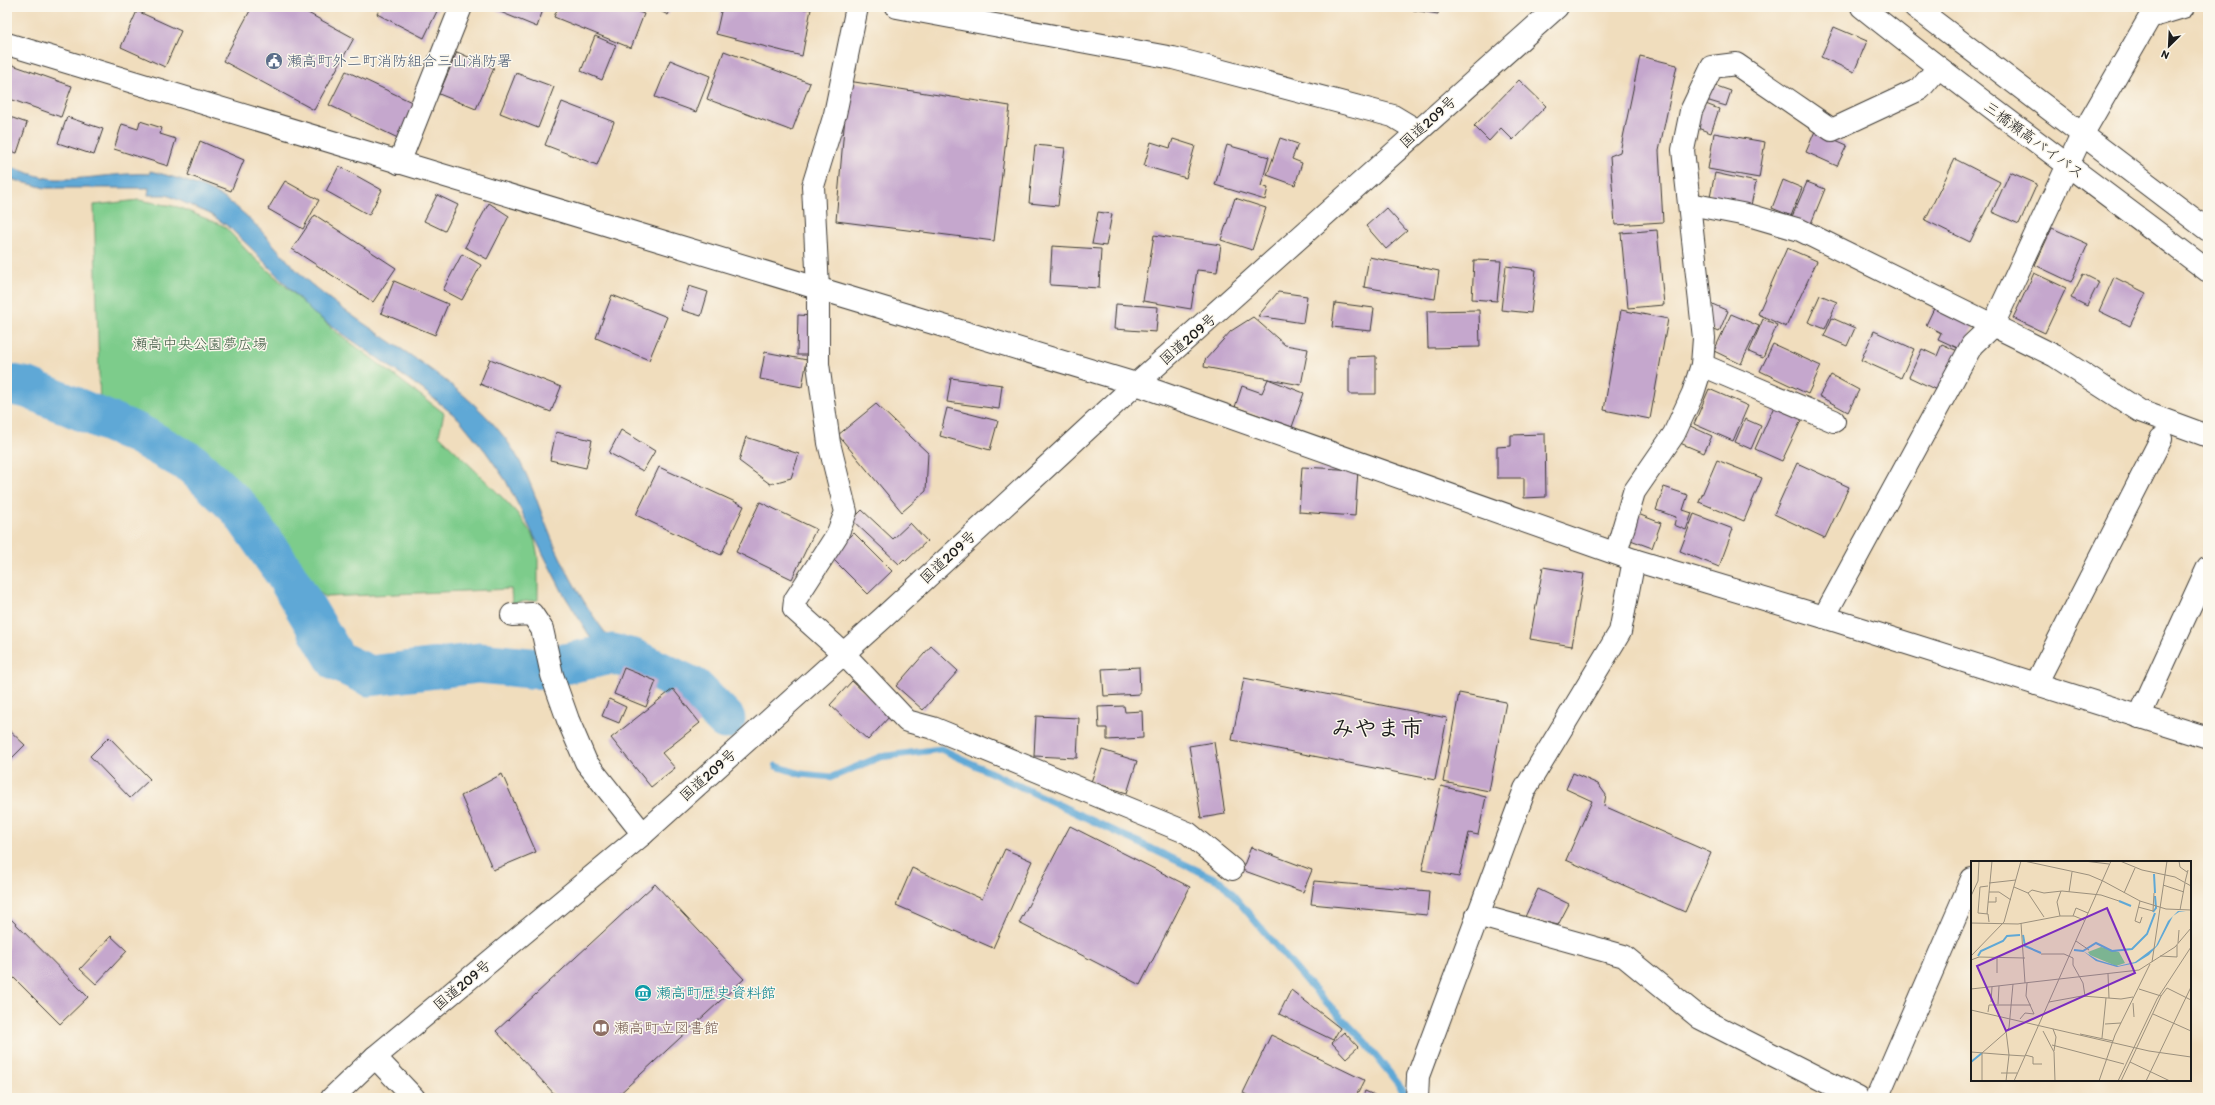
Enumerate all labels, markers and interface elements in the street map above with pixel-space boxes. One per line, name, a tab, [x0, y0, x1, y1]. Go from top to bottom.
north arrow	[2149, 26, 2189, 66]
text: N	[2159, 47, 2171, 62]
public building icon: 瀬高町外二町消防組合三山消防署	[264, 51, 284, 71]
place label: 瀬高町外二町消防組合三山消防署	[287, 52, 512, 70]
street label: 国道209号	[1396, 92, 1460, 152]
street label: 三橋瀬高バイパス	[1980, 98, 2088, 182]
street label: 国道209号	[1156, 309, 1220, 369]
park label: 瀬高中央公園夢広場	[132, 335, 268, 353]
street label: 国道209号	[916, 527, 980, 587]
district label: みやま市	[1331, 714, 1423, 742]
street label: 国道209号	[676, 745, 740, 805]
inset map	[1971, 861, 2191, 1081]
street label: 国道209号	[429, 956, 495, 1014]
museum icon: 瀬高町歴史資料館	[633, 983, 653, 1003]
place label: 瀬高町歴史資料館	[656, 984, 776, 1002]
library icon: 瀬高町立図書館	[591, 1018, 611, 1038]
place label: 瀬高町立図書館	[614, 1019, 719, 1037]

